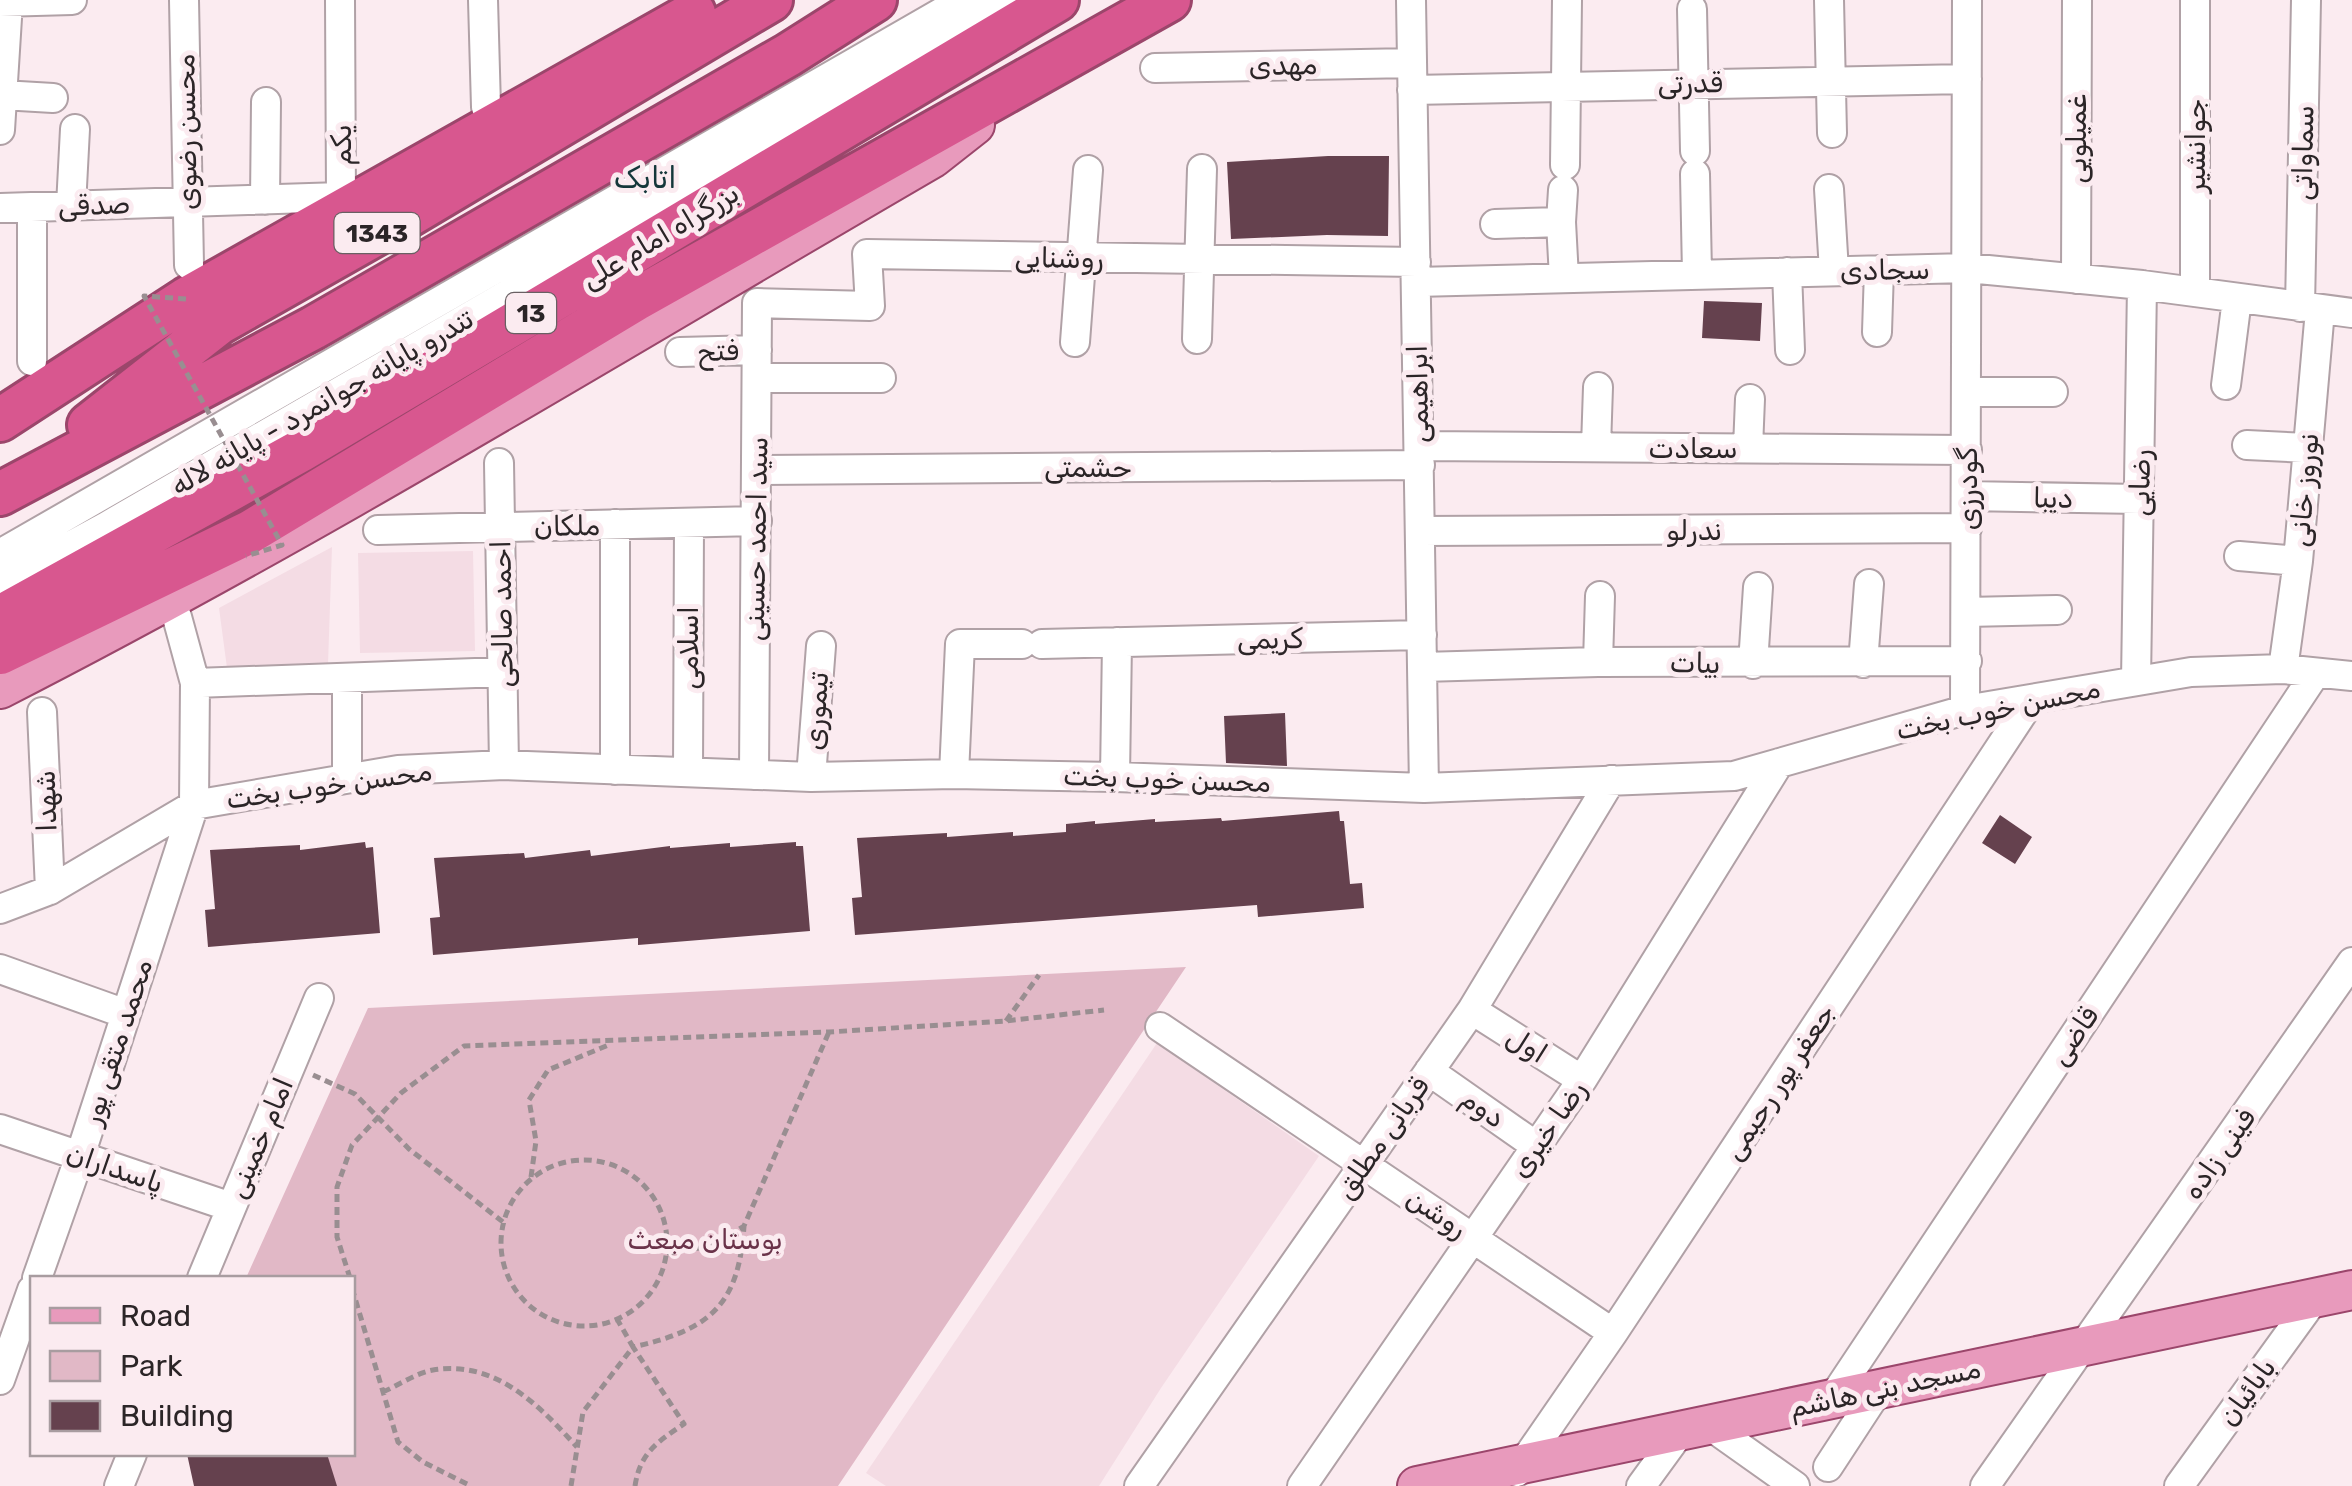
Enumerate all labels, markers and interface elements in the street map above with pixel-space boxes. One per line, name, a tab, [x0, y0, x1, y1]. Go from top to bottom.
street label: مهدی	[1248, 48, 1318, 82]
street label: محسن رضوی	[168, 54, 204, 210]
street label: قدرتی	[1657, 66, 1723, 100]
street label: غمیلویی	[2060, 94, 2093, 184]
street label: جوانشیر	[2179, 99, 2212, 195]
street label: سماواتی	[2286, 105, 2320, 201]
street label: یکم	[325, 125, 360, 165]
district label: اتابک	[613, 160, 677, 196]
street label: بزرگراه امام علی	[575, 176, 746, 298]
street label: صدقی	[57, 187, 131, 223]
road number: 1343	[334, 213, 420, 253]
street label: روشنایی	[1014, 241, 1104, 275]
street label: سجادی	[1840, 253, 1930, 287]
road number: 13	[506, 293, 556, 333]
street label: تندرو پایانه جوانمرد - پایانه لاله	[165, 302, 480, 504]
street label: فتح	[697, 334, 740, 371]
street label: ابراهیمی	[1401, 345, 1435, 443]
street label: سعادت	[1648, 432, 1738, 465]
street label: نوروز خانی	[2283, 432, 2325, 548]
street label: سید احمد حسینی	[738, 436, 774, 642]
street label: گودرزی	[1951, 447, 1984, 531]
street label: رضایی	[2123, 449, 2157, 517]
street label: حشمتی	[1044, 451, 1132, 484]
street label: دیبا	[2033, 481, 2073, 515]
street label: ملکان	[534, 509, 600, 543]
street label: ندرلو	[1666, 514, 1722, 547]
street label: احمد صالحی	[484, 540, 520, 688]
street label: اسلامی	[672, 606, 705, 690]
street label: کریمی	[1236, 622, 1304, 656]
street label: بیات	[1669, 646, 1721, 680]
street label: تیموری	[797, 670, 835, 752]
street label: محسن خوب بخت	[1893, 671, 2103, 747]
street label: محسن خوب بخت	[224, 754, 434, 816]
street label: محسن خوب بخت	[1063, 759, 1271, 799]
street label: شهدا	[28, 770, 64, 832]
street label: محمد متقی پور	[74, 955, 161, 1131]
street label: جعفر پور رحیمی	[1716, 998, 1843, 1168]
street label: قاضی	[2042, 1000, 2106, 1072]
street label: اول	[1501, 1020, 1553, 1070]
street label: قربانی مطلق	[1328, 1071, 1436, 1205]
street label: امام خمینی	[220, 1073, 302, 1204]
street label: رضا خیری	[1503, 1074, 1593, 1184]
street label: دوم	[1454, 1081, 1511, 1136]
street label: فینی زاده	[2176, 1102, 2262, 1206]
street label: پاسداران	[62, 1136, 168, 1202]
street label: روشن	[1401, 1181, 1473, 1245]
park label: بوستان مبعث	[627, 1223, 783, 1256]
legend	[30, 1276, 355, 1456]
text: Road	[120, 1298, 191, 1334]
text: Park	[120, 1348, 183, 1384]
street label: مسجد بنی هاشم	[1786, 1352, 1984, 1426]
street label: بابائیان	[2211, 1352, 2283, 1432]
text: Building	[120, 1398, 234, 1434]

